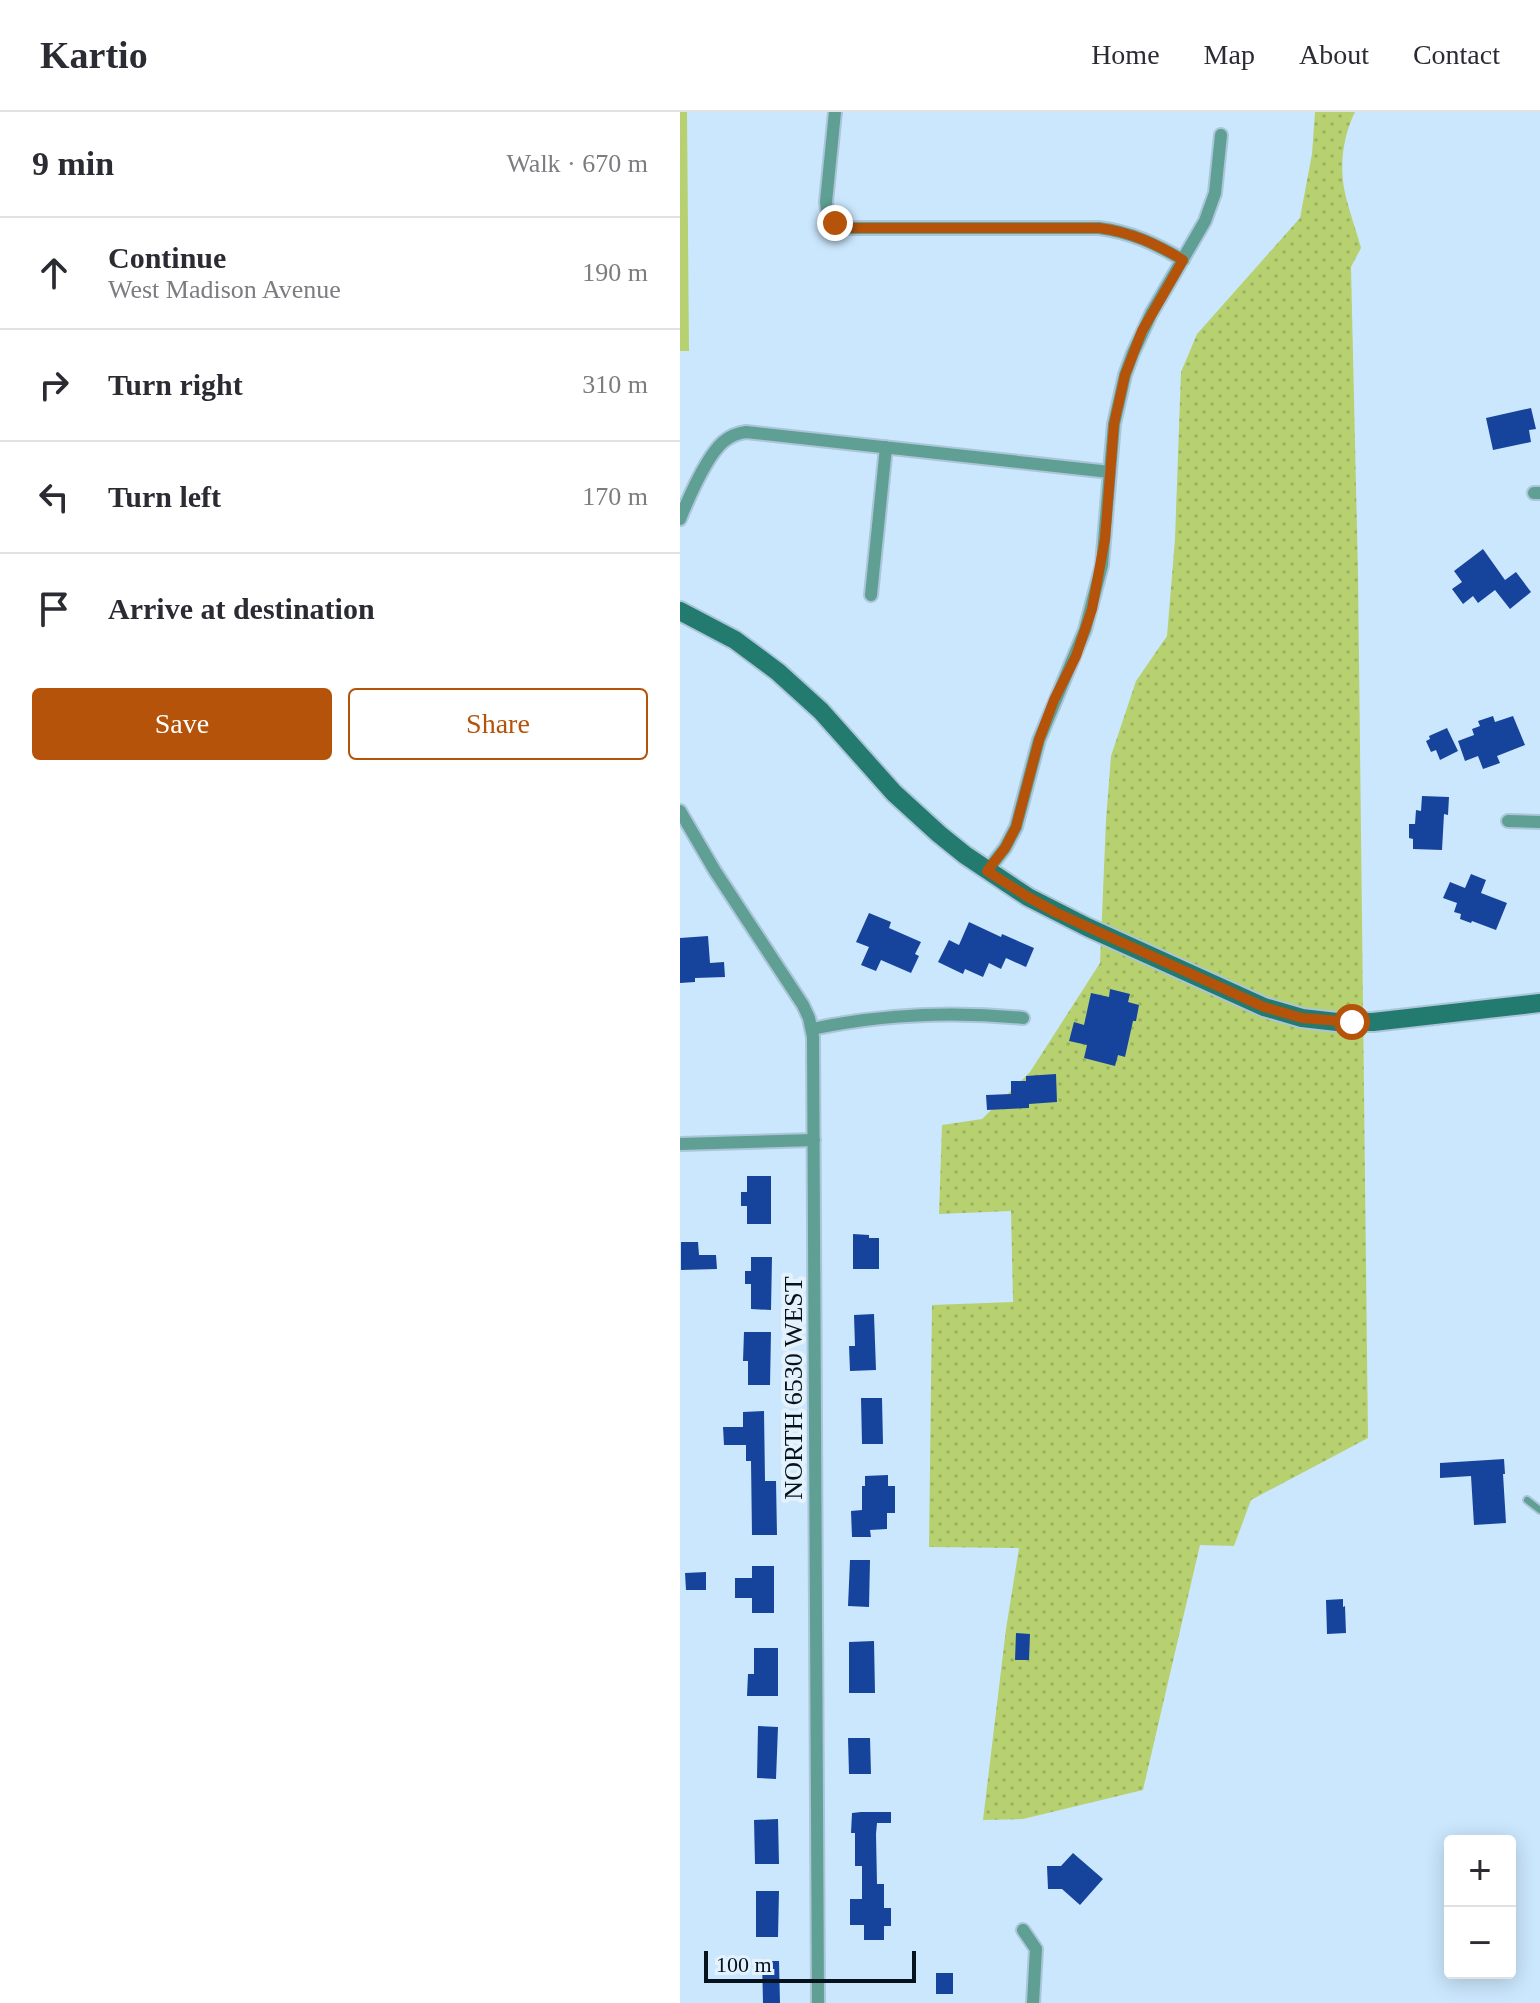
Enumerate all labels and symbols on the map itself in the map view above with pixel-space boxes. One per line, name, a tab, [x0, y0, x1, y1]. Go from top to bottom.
route end	[817, 205, 853, 241]
route start	[1334, 1004, 1370, 1040]
street label: NORTH 6530 WEST	[779, 1276, 808, 1500]
scale bar	[704, 1947, 916, 1983]

